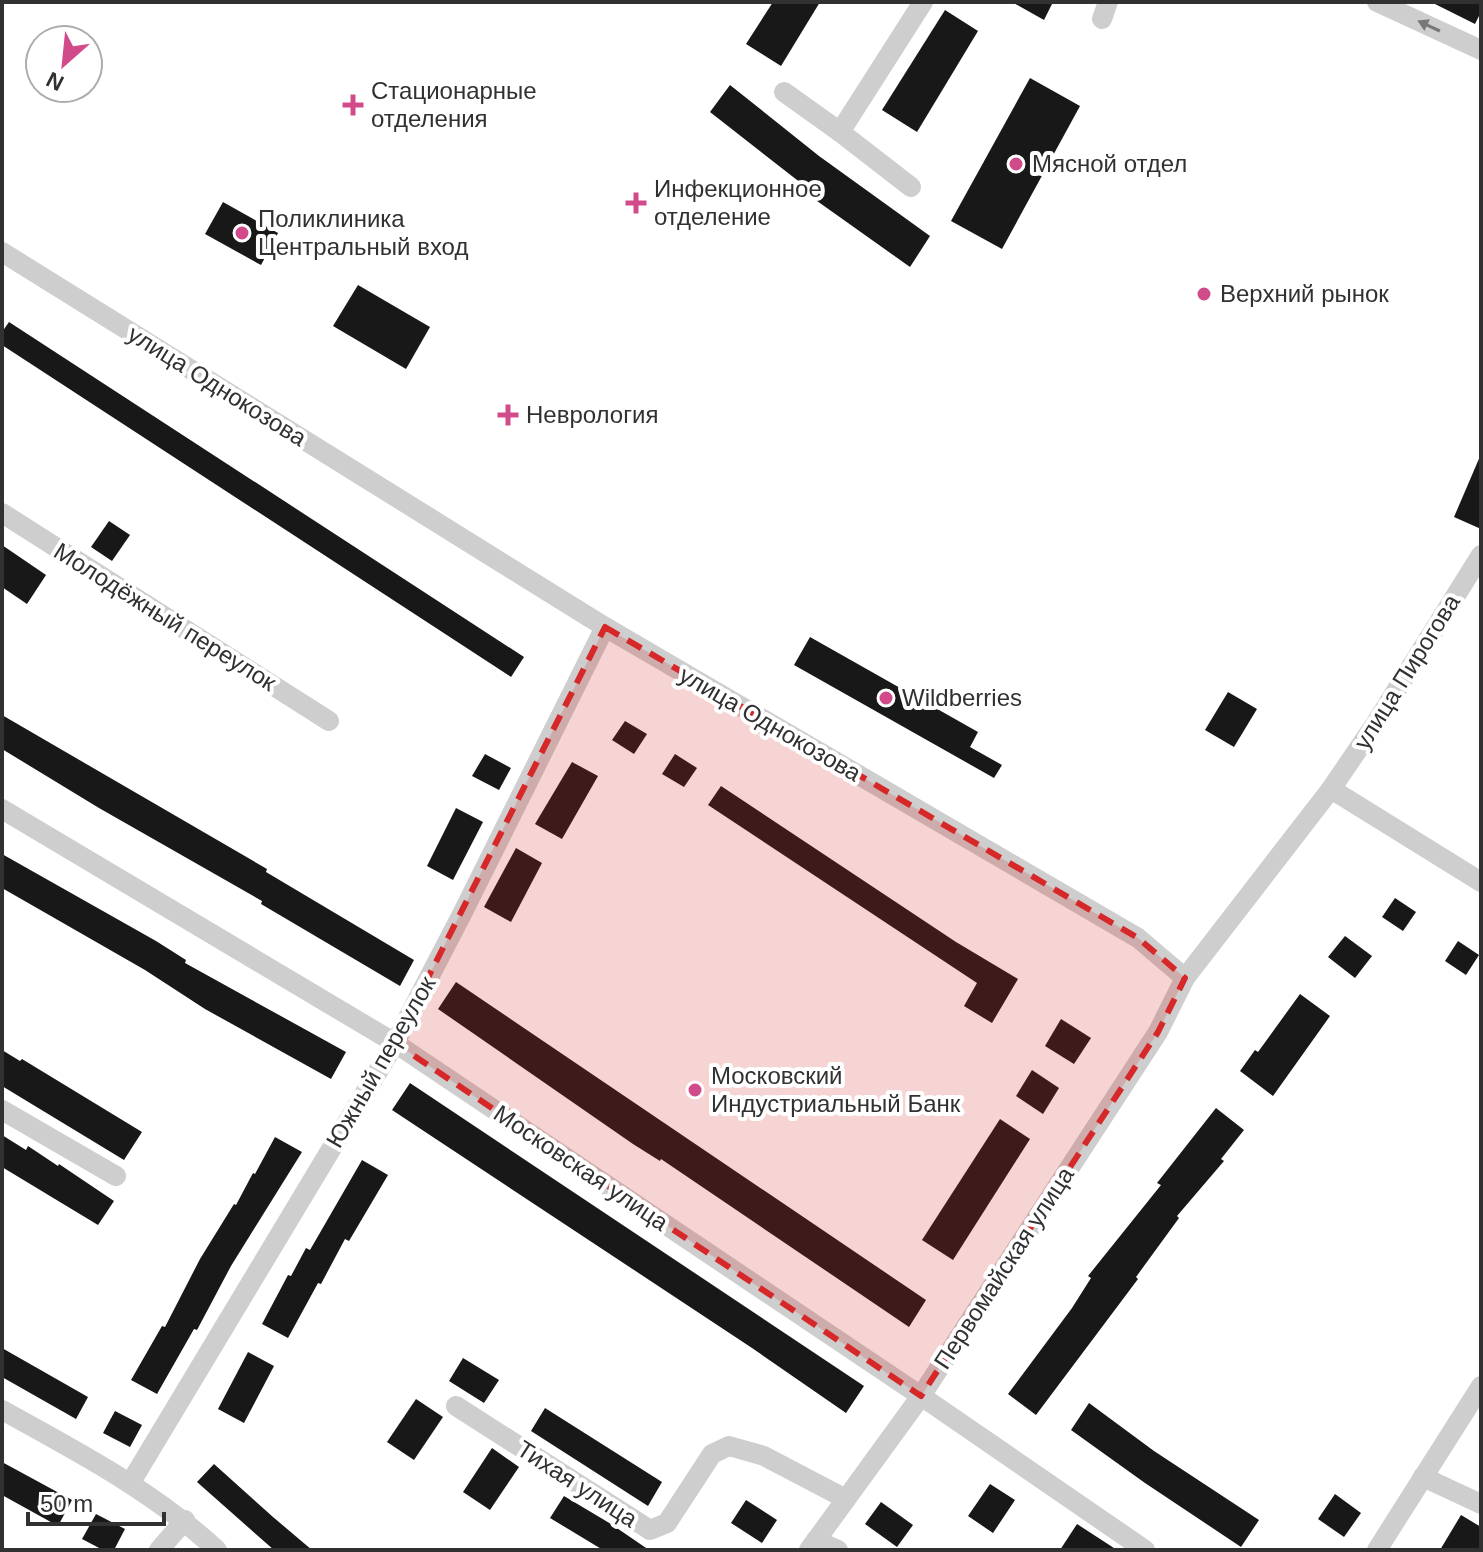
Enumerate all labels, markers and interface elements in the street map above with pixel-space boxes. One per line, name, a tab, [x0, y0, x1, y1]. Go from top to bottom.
one-way arrow	[1417, 19, 1441, 33]
north arrow	[24, 24, 104, 104]
text: N	[42, 67, 68, 96]
place label: Стационарные отделения	[371, 77, 537, 132]
marker: Стационарные отделения	[342, 94, 364, 116]
place label: Мясной отдел	[1032, 150, 1187, 177]
marker: Мясной отдел	[1007, 155, 1025, 173]
place label: Инфекционное отделение	[654, 175, 822, 230]
marker: Инфекционное отделение	[625, 192, 647, 214]
place label: Поликлиника Центральный вход	[258, 205, 468, 260]
marker: Поликлиника Центральный вход	[233, 224, 251, 242]
place label: Верхний рынок	[1220, 280, 1389, 307]
marker: Верхний рынок	[1195, 285, 1213, 303]
street label: улица Однокозова	[123, 320, 312, 452]
place label: Неврология	[526, 401, 658, 428]
marker: Неврология	[497, 404, 519, 426]
street label: Молодёжный переулок	[49, 537, 282, 696]
street label: улица Пирогова	[1348, 589, 1465, 754]
street label: улица Однокозова	[675, 661, 866, 787]
place label: Wildberries	[902, 684, 1022, 711]
marker: Wildberries	[877, 689, 895, 707]
street label: Южный переулок	[321, 971, 441, 1152]
place label: Московский Индустриальный Банк	[711, 1062, 961, 1117]
marker: Московский Индустриальный Банк	[686, 1081, 704, 1099]
street label: Московская улица	[489, 1099, 674, 1236]
street label: Первомайская улица	[928, 1161, 1079, 1374]
street label: Тихая улица	[512, 1435, 643, 1533]
scale bar	[28, 1476, 164, 1526]
text: 50 m	[40, 1490, 93, 1517]

